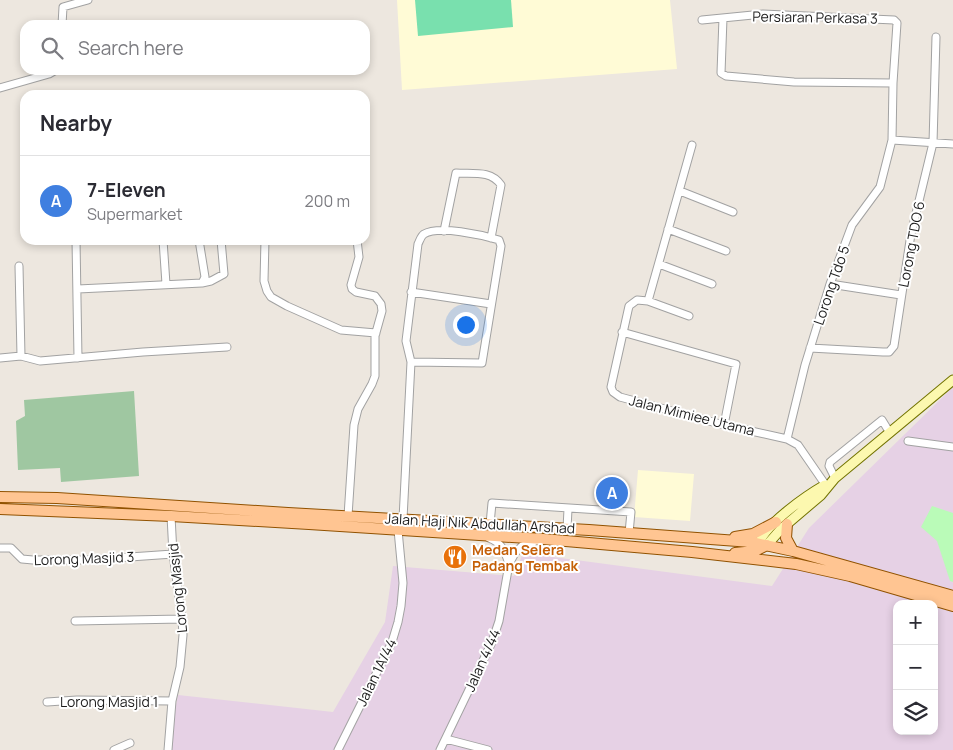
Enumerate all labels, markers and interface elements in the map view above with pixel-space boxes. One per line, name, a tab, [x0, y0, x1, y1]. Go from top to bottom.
street label: Persiaran Perkasa 3	[752, 6, 878, 28]
search box	[20, 20, 370, 75]
icon: search	[38, 34, 66, 62]
text: Search here	[78, 35, 184, 61]
text: Nearby	[40, 109, 112, 137]
text: 7-Eleven	[87, 177, 166, 203]
text: A	[51, 190, 61, 212]
text: 200 m	[305, 190, 350, 212]
street label: Lorong TDO 6	[893, 199, 929, 289]
text: Supermarket	[87, 203, 183, 225]
street label: Lorong Tdo 5	[809, 243, 853, 327]
your location	[453, 312, 479, 338]
street label: Jalan Mimiee Utama	[627, 390, 757, 440]
pin: A	[596, 474, 628, 512]
street label: Jalan Haji Nik Abdullah Arshad	[384, 509, 576, 537]
place label: Medan Selera Padang Tembak	[472, 540, 579, 575]
street label: Lorong Masjid	[163, 542, 191, 634]
restaurant icon: Medan Selera Padang Tembak	[442, 544, 468, 570]
street label: Lorong Masjid 3	[33, 547, 135, 569]
map controls	[893, 600, 938, 735]
button: +	[893, 600, 938, 645]
street label: Jalan 4/44	[460, 626, 504, 694]
street label: Jalan 1A/44	[351, 635, 401, 709]
button: −	[893, 645, 938, 690]
button: layers	[893, 690, 938, 735]
street label: Lorong Masjid 1	[60, 692, 158, 711]

